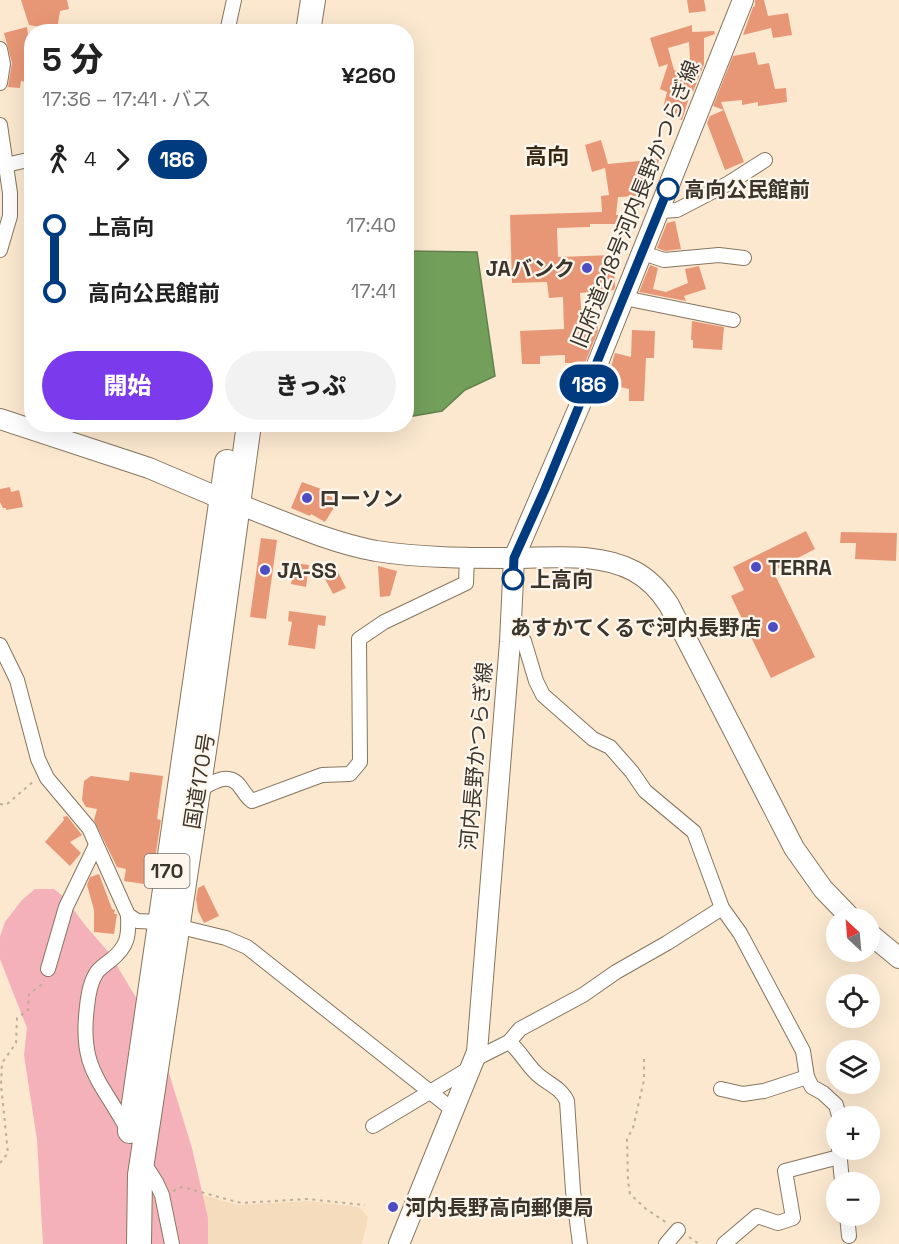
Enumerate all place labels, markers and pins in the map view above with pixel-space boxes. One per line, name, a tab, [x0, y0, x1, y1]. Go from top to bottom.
place label: 高向公民館前	[684, 176, 810, 203]
marker: 高向公民館前	[657, 178, 679, 200]
place label: JAバンク	[486, 255, 575, 282]
marker: JAバンク	[580, 261, 594, 275]
place label: ローソン	[319, 485, 403, 512]
marker: ローソン	[300, 491, 314, 505]
place label: TERRA	[768, 554, 832, 581]
place label: JA-SS	[277, 557, 337, 584]
marker: TERRA	[749, 560, 763, 574]
marker: JA-SS	[258, 563, 272, 577]
place label: 上高向	[530, 566, 593, 593]
marker: 上高向	[502, 568, 524, 590]
place label: あすかてくるで河内長野店	[510, 614, 761, 641]
marker: あすかてくるで河内長野店	[766, 620, 780, 634]
place label: 河内長野高向郵便局	[405, 1194, 594, 1221]
marker: 河内長野高向郵便局	[386, 1200, 400, 1214]

